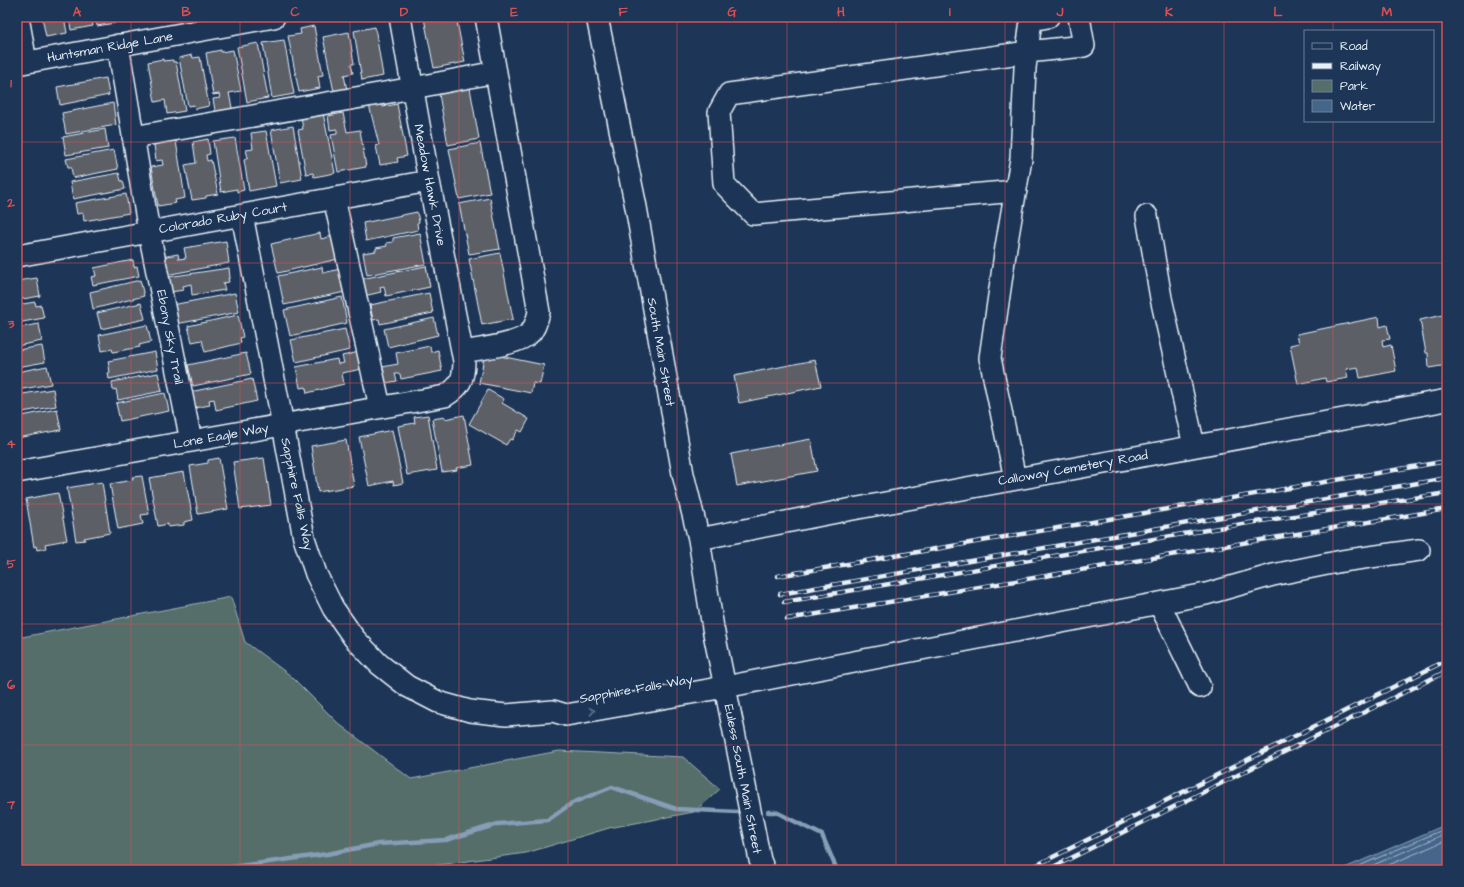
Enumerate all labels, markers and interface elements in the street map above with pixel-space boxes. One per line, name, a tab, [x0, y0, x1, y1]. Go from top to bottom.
text: A	[73, 3, 82, 21]
text: B	[181, 3, 191, 21]
text: C	[290, 3, 300, 21]
text: D	[400, 3, 409, 21]
text: E	[510, 3, 518, 21]
text: F	[618, 3, 628, 21]
text: G	[727, 3, 737, 21]
text: H	[837, 3, 845, 21]
text: I	[949, 3, 951, 21]
text: J	[1056, 3, 1064, 21]
text: K	[1165, 3, 1173, 21]
text: L	[1273, 3, 1283, 21]
text: M	[1382, 3, 1393, 21]
street label: Huntsman Ridge Lane	[46, 27, 174, 68]
legend	[1304, 30, 1434, 122]
text: Road	[1340, 38, 1368, 55]
text: Railway	[1340, 58, 1381, 76]
text: 1	[10, 74, 12, 92]
text: Park	[1340, 78, 1368, 95]
text: Water	[1340, 98, 1376, 115]
street label: Meadow Hawk Drive	[409, 123, 451, 247]
text: 2	[6, 194, 15, 212]
street label: Colorado Ruby Court	[157, 198, 289, 239]
street label: Ebony Sky Trail	[151, 288, 188, 386]
street label: South Main Street	[643, 296, 680, 409]
text: 3	[7, 315, 15, 333]
street label: Lone Eagle Way	[172, 419, 270, 454]
text: 4	[7, 435, 16, 453]
street label: Sapphire Falls Way	[275, 436, 318, 552]
street label: Calloway Cemetery Road	[997, 446, 1150, 491]
text: 5	[6, 555, 16, 573]
street label: Sapphire Falls Way	[578, 670, 694, 709]
text: 6	[7, 676, 16, 694]
street label: Euless South Main Street	[720, 703, 766, 856]
one-way arrow	[588, 707, 595, 715]
text: 7	[6, 796, 16, 814]

